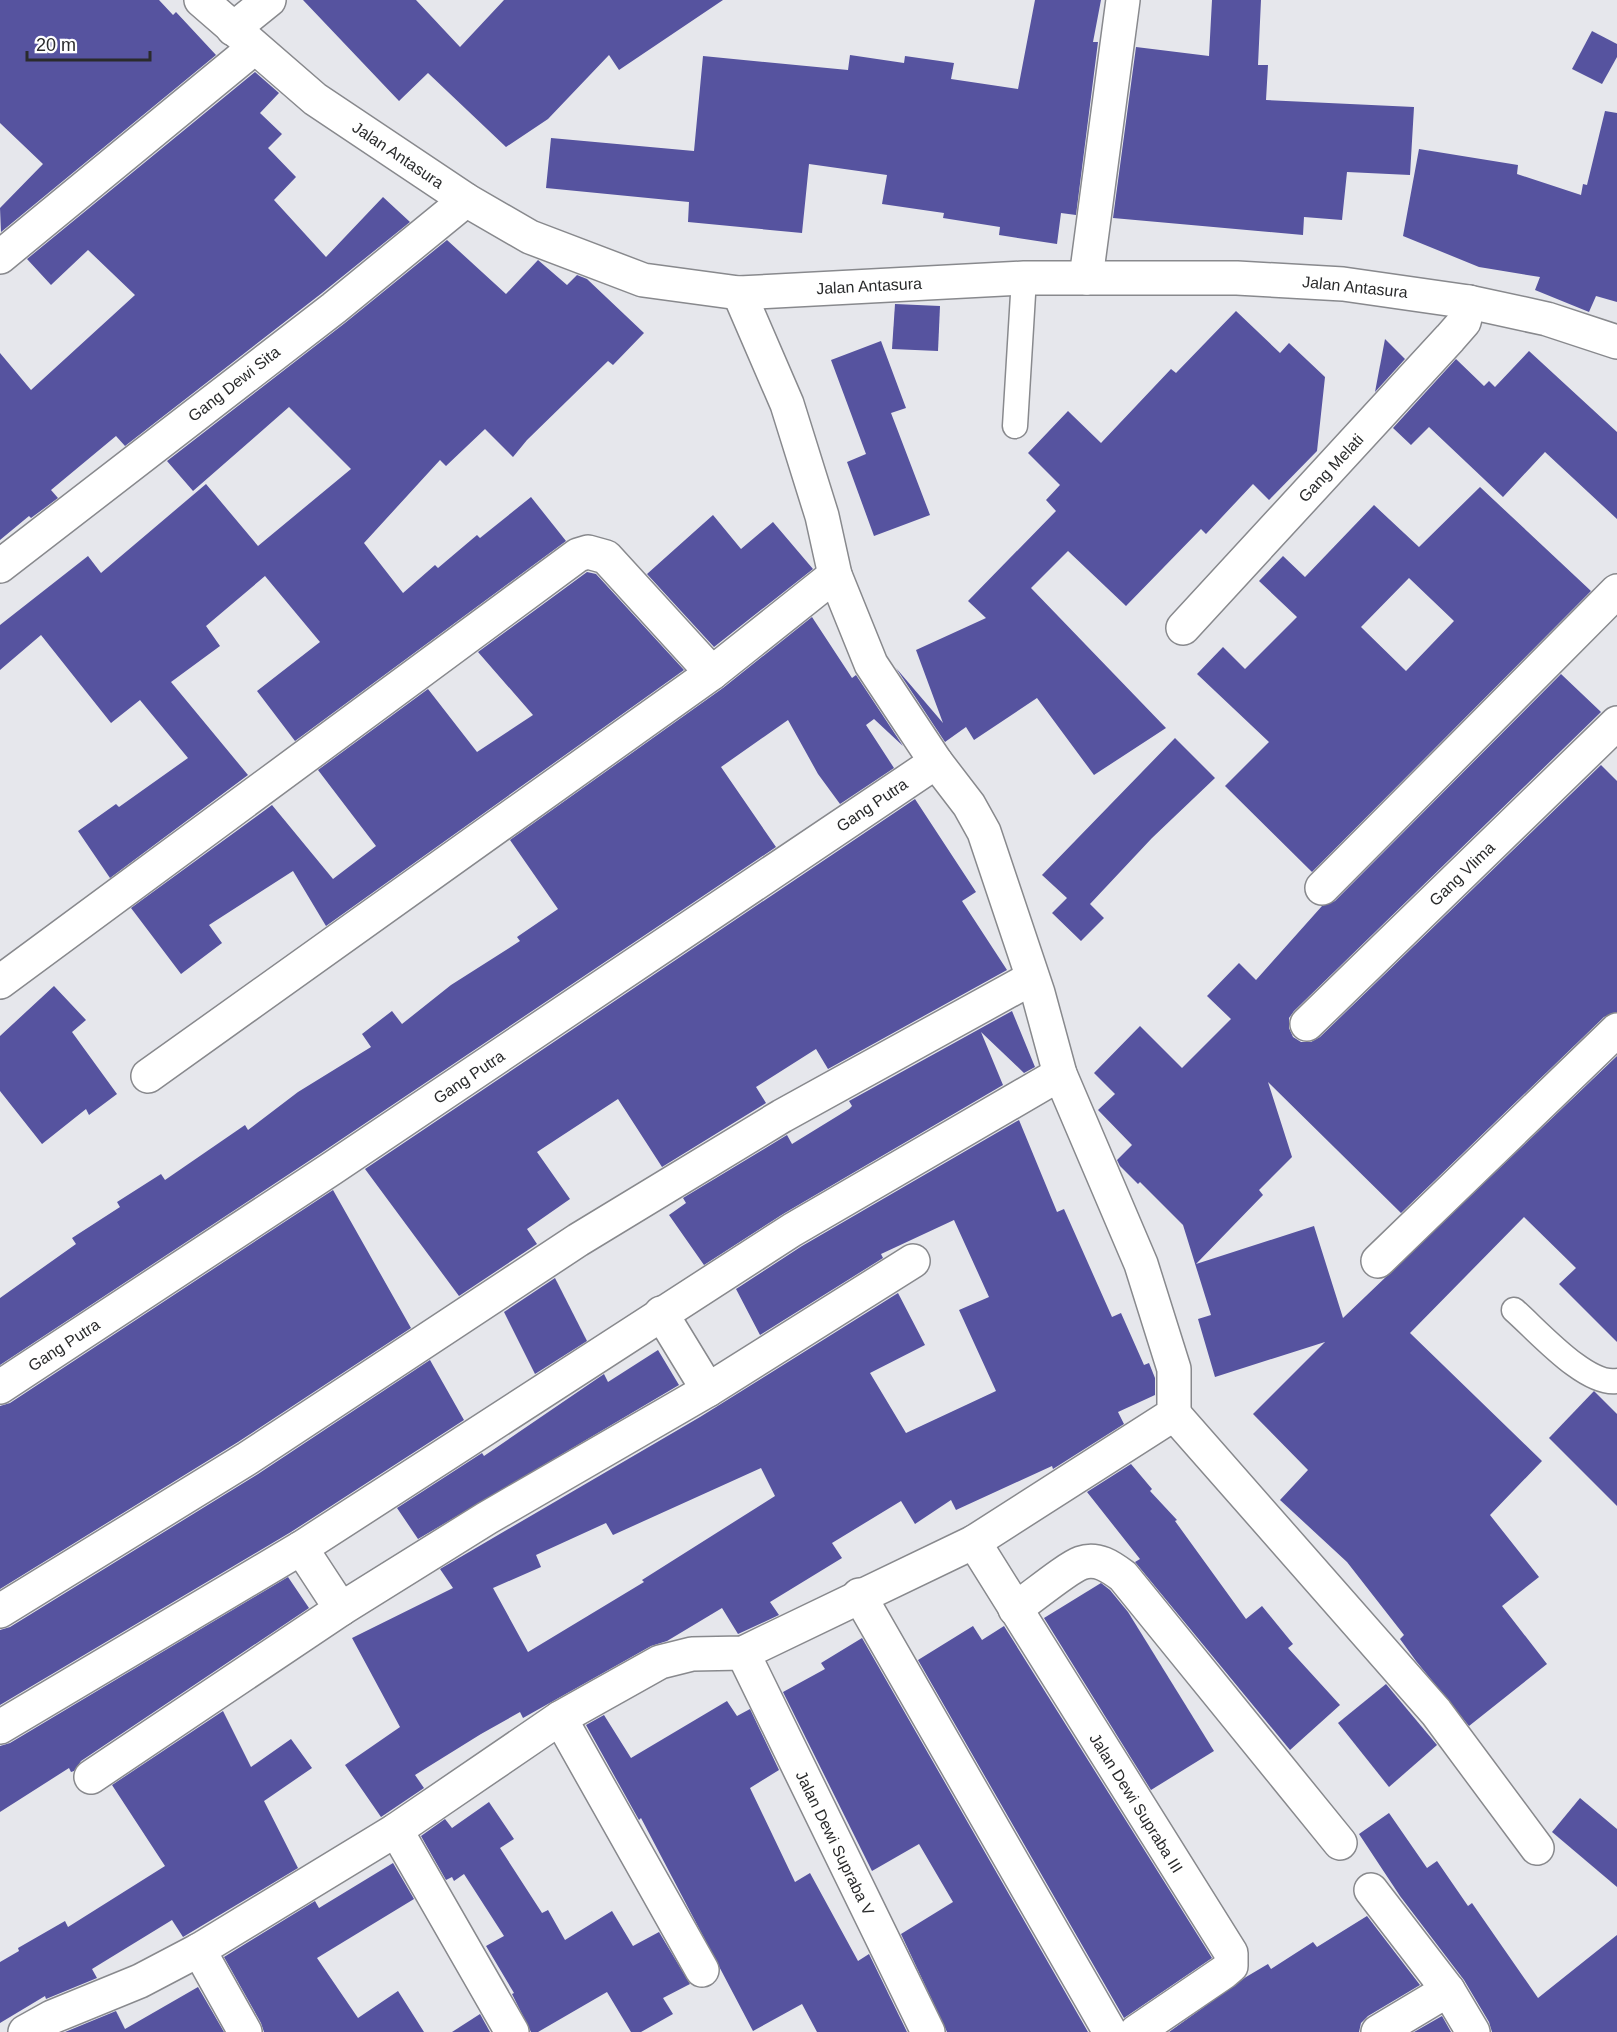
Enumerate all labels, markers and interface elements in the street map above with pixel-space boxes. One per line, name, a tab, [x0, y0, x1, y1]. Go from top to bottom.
scale bar	[27, 24, 150, 62]
text: 20 m	[36, 35, 76, 55]
street label: Jalan Antasura	[349, 118, 447, 192]
street label: Jalan Antasura	[1301, 273, 1409, 301]
street label: Jalan Antasura	[816, 275, 922, 297]
street label: Gang Dewi Sita	[185, 343, 283, 425]
street label: Gang Melati	[1295, 431, 1367, 505]
street label: Gang Putra	[833, 775, 911, 835]
street label: Gang Vlima	[1426, 839, 1498, 909]
street label: Gang Putra	[430, 1047, 508, 1107]
street label: Gang Putra	[25, 1316, 103, 1374]
street label: Jalan Dewi Supraba III	[1086, 1730, 1186, 1876]
street label: Jalan Dewi Supraba V	[793, 1768, 877, 1918]

